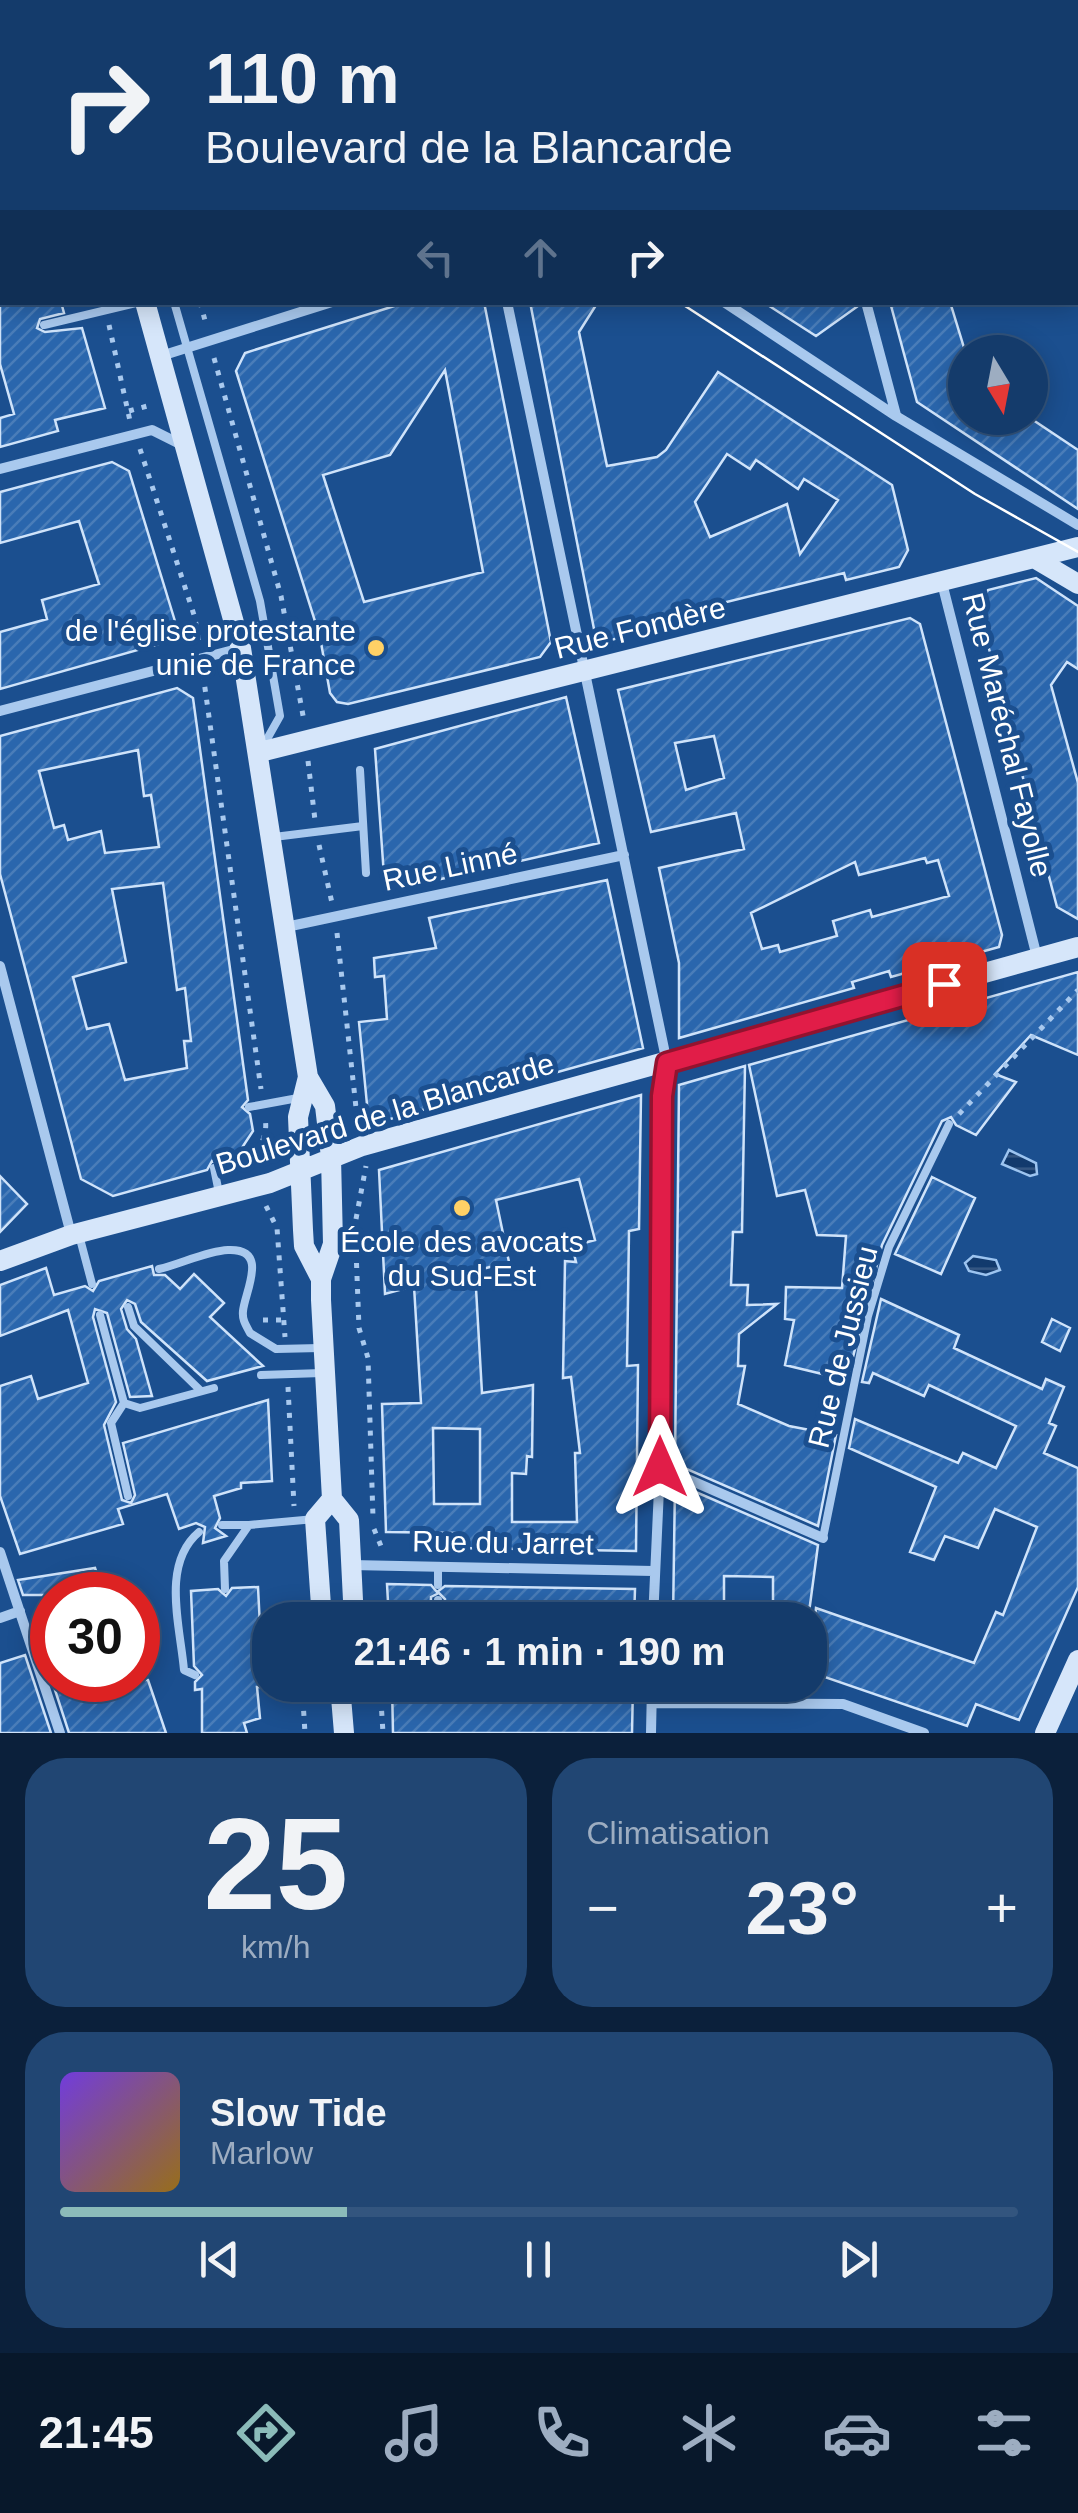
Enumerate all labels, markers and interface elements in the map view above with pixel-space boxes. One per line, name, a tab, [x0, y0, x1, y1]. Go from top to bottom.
icon: right	[40, 40, 170, 170]
text: 110 m	[205, 40, 400, 118]
text: Boulevard de la Blancarde	[205, 122, 733, 173]
icon: left	[408, 230, 463, 285]
icon: ahead	[513, 230, 568, 285]
icon: right	[618, 230, 673, 285]
north arrow	[948, 335, 1048, 435]
map controls	[948, 335, 1048, 435]
street label: Rue Maréchal Fayolle	[956, 589, 1059, 880]
street label: Rue Fondère	[551, 590, 729, 665]
place label: de l'église protestante unie de France	[65, 614, 356, 681]
marker: de l'église protestante unie de France	[365, 637, 387, 659]
street label: Rue Linné	[380, 836, 520, 897]
pin	[902, 942, 987, 1027]
icon: arrive	[917, 957, 972, 1012]
street label: Boulevard de la Blancarde	[212, 1046, 558, 1181]
marker: École des avocats du Sud-Est	[451, 1197, 473, 1219]
place label: École des avocats du Sud-Est	[340, 1225, 584, 1292]
street label: Rue de Jussieu	[801, 1243, 884, 1451]
position arrow	[608, 1415, 712, 1519]
street label: Rue du Jarret	[412, 1524, 595, 1561]
speed limit sign: 30	[30, 1572, 160, 1702]
text: 21:46 · 1 min · 190 m	[354, 1631, 725, 1673]
text: 25	[203, 1791, 348, 1937]
text: Climatisation	[587, 1815, 770, 1851]
text: 23°	[746, 1866, 859, 1950]
text: −	[587, 1877, 619, 1939]
text: +	[986, 1877, 1018, 1939]
text: km/h	[241, 1929, 310, 1965]
text: Slow Tide	[210, 2092, 387, 2134]
text: Marlow	[210, 2135, 313, 2171]
icon: previous	[192, 2232, 247, 2287]
icon: pause	[511, 2232, 566, 2287]
icon: next	[831, 2232, 886, 2287]
icon: directions	[231, 2398, 301, 2468]
icon: music	[379, 2398, 449, 2468]
icon: phone	[527, 2398, 597, 2468]
icon: climate	[674, 2398, 744, 2468]
icon: car	[822, 2398, 892, 2468]
icon: filters	[969, 2398, 1039, 2468]
text: 21:45	[39, 2407, 154, 2458]

